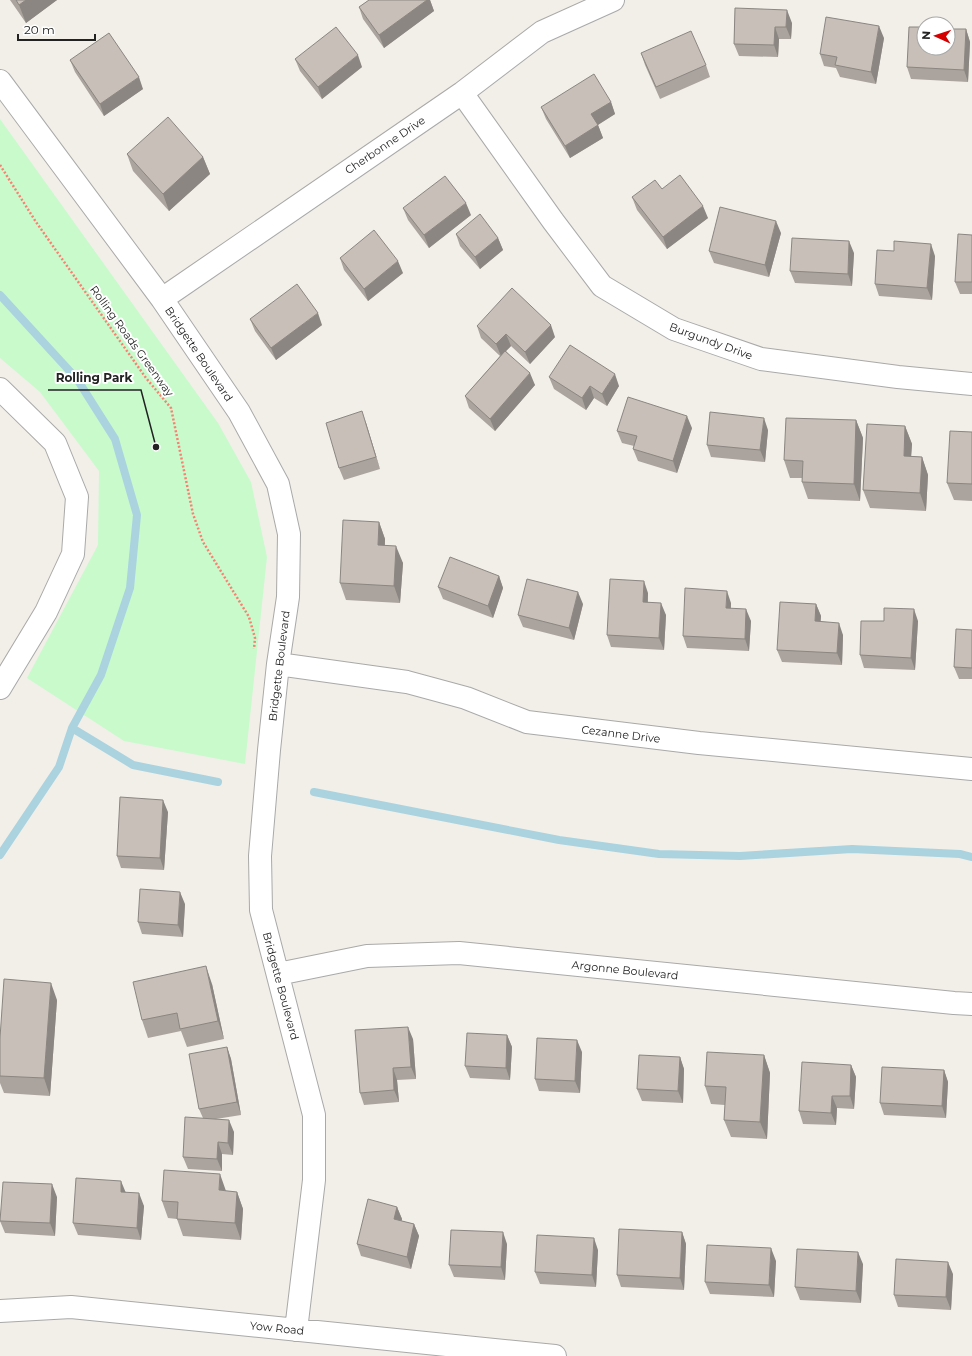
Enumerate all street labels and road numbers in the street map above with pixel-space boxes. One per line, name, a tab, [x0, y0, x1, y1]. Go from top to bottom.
street label: Cherbonne Drive	[342, 113, 428, 177]
street label: Rolling Roads Greenway	[87, 283, 177, 399]
street label: Bridgette Boulevard	[162, 304, 236, 404]
street label: Burgundy Drive	[668, 319, 755, 363]
street label: Bridgette Boulevard	[265, 610, 293, 722]
street label: Cezanne Drive	[581, 722, 662, 746]
street label: Bridgette Boulevard	[260, 930, 302, 1042]
street label: Argonne Boulevard	[571, 957, 679, 983]
street label: Yow Road	[249, 1318, 305, 1338]

